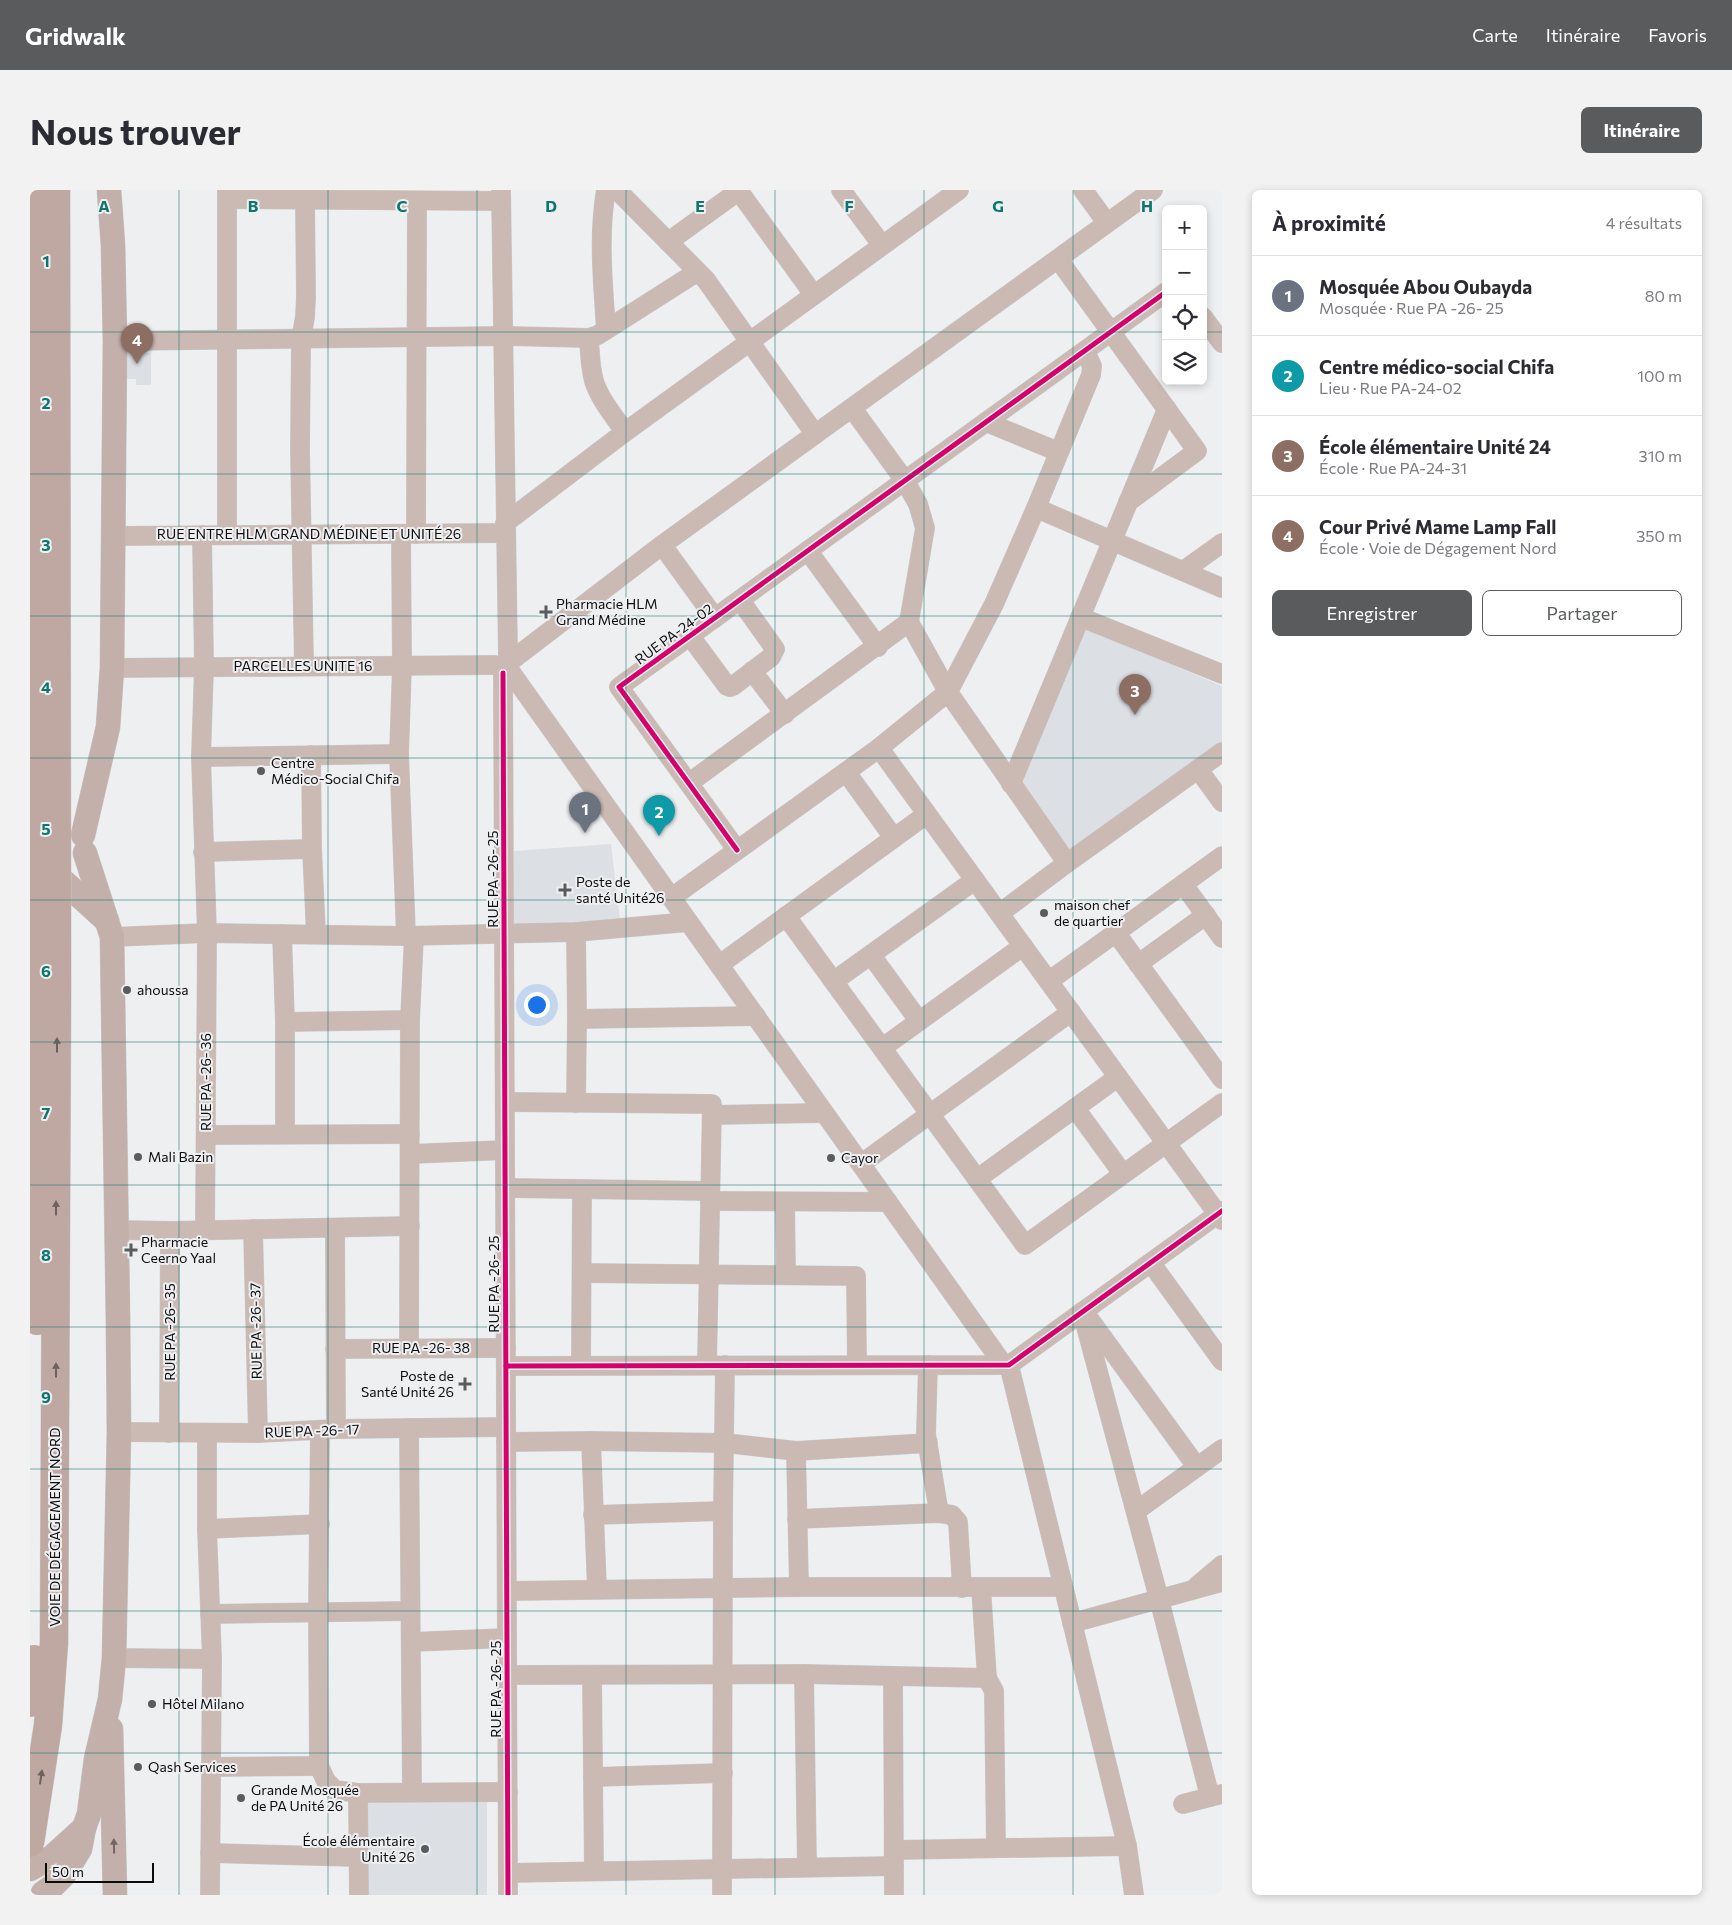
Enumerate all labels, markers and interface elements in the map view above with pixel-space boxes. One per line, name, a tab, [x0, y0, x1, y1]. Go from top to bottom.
text: Gridwalk	[25, 21, 126, 50]
text: Carte	[1472, 24, 1518, 46]
text: Itinéraire	[1546, 24, 1620, 46]
text: Favoris	[1648, 24, 1707, 46]
button: Itinéraire	[1581, 107, 1702, 153]
text: Nous trouver	[30, 109, 241, 152]
text: A	[98, 196, 110, 215]
text: B	[248, 196, 259, 215]
text: C	[397, 196, 408, 215]
text: D	[545, 196, 557, 215]
text: E	[695, 196, 705, 215]
text: F	[844, 196, 854, 215]
text: G	[992, 196, 1004, 215]
text: H	[1141, 196, 1153, 215]
map controls	[1162, 205, 1207, 385]
button: +	[1162, 205, 1207, 250]
text: À proximité	[1272, 210, 1386, 235]
text: 4 résultats	[1606, 213, 1682, 232]
button: −	[1162, 250, 1207, 295]
text: 1	[42, 251, 50, 270]
text: Mosquée Abou Oubayda	[1319, 275, 1532, 298]
text: 1	[1284, 286, 1292, 305]
text: 80 m	[1645, 286, 1682, 305]
button: locate	[1162, 295, 1207, 340]
text: Mosquée · Rue PA -26- 25	[1319, 298, 1504, 317]
pin: 4	[121, 323, 153, 364]
button: layers	[1162, 340, 1207, 385]
text: Centre médico-social Chifa	[1319, 355, 1554, 378]
text: 2	[1283, 366, 1293, 385]
text: 100 m	[1637, 366, 1682, 385]
text: Lieu · Rue PA-24-02	[1319, 378, 1462, 397]
text: 2	[41, 393, 51, 412]
text: École élémentaire Unité 24	[1319, 435, 1551, 458]
text: 3	[1283, 446, 1293, 465]
text: 310 m	[1639, 446, 1682, 465]
text: École · Rue PA-24-31	[1319, 458, 1467, 477]
text: Cour Privé Mame Lamp Fall	[1319, 515, 1556, 538]
street label: RUE ENTRE HLM GRAND MÉDINE ET UNITÉ 26	[157, 525, 461, 542]
text: 4	[1283, 526, 1293, 545]
text: 350 m	[1636, 526, 1682, 545]
text: 3	[41, 535, 51, 554]
text: École · Voie de Dégagement Nord	[1319, 538, 1556, 557]
button: Enregistrer	[1272, 590, 1472, 636]
button: Partager	[1482, 590, 1682, 636]
place label: Pharmacie HLM Grand Médine	[556, 595, 658, 628]
street label: RUE PA-24-02	[631, 599, 716, 668]
marker: Pharmacie HLM Grand Médine	[540, 606, 552, 618]
street label: PARCELLES UNITE 16	[233, 657, 373, 674]
pin: 3	[1119, 674, 1151, 715]
text: 4	[41, 677, 51, 696]
place label: Centre Médico-Social Chifa	[271, 754, 399, 787]
marker: Centre Médico-Social Chifa	[255, 765, 267, 777]
pin: 1	[569, 792, 601, 833]
pin: 2	[643, 795, 675, 836]
text: 5	[41, 819, 51, 838]
street label: RUE PA -26- 25	[484, 830, 501, 928]
place label: Poste de santé Unité26	[576, 873, 665, 906]
marker: Poste de santé Unité26	[558, 883, 572, 897]
place label: maison chef de quartier	[1054, 896, 1131, 929]
marker: maison chef de quartier	[1038, 907, 1050, 919]
text: 6	[41, 961, 51, 980]
place label: ahoussa	[137, 981, 189, 998]
marker: ahoussa	[121, 984, 133, 996]
your location	[524, 992, 550, 1018]
street label: RUE PA -26- 36	[197, 1033, 214, 1131]
one-way arrow	[53, 1037, 61, 1053]
text: 7	[42, 1103, 51, 1122]
place label: Mali Bazin	[148, 1148, 213, 1165]
place label: Cayor	[841, 1149, 879, 1166]
marker: Mali Bazin	[132, 1151, 144, 1163]
marker: Cayor	[825, 1152, 837, 1164]
one-way arrow	[52, 1200, 60, 1216]
place label: Pharmacie Ceerno Yaal	[141, 1233, 216, 1266]
street label: RUE PA -26- 25	[485, 1235, 502, 1333]
marker: Pharmacie Ceerno Yaal	[125, 1244, 137, 1256]
text: 8	[41, 1245, 51, 1264]
street label: RUE PA -26- 37	[246, 1282, 265, 1380]
street label: RUE PA -26- 35	[161, 1283, 178, 1381]
street label: RUE PA -26- 38	[372, 1339, 470, 1356]
one-way arrow	[52, 1362, 60, 1378]
place label: Poste de Santé Unité 26	[361, 1367, 454, 1400]
marker: Poste de Santé Unité 26	[458, 1377, 472, 1391]
text: 9	[41, 1387, 51, 1406]
street label: RUE PA -26- 17	[264, 1420, 360, 1441]
street label: VOIE DE DÉGAGEMENT NORD	[46, 1427, 63, 1627]
street label: RUE PA -26- 25	[487, 1640, 504, 1738]
place label: Hôtel Milano	[162, 1695, 244, 1712]
marker: Hôtel Milano	[146, 1698, 158, 1710]
place label: Qash Services	[148, 1758, 236, 1775]
marker: Qash Services	[132, 1761, 144, 1773]
one-way arrow	[37, 1769, 45, 1785]
place label: Grande Mosquée de PA Unité 26	[251, 1781, 359, 1814]
marker: Grande Mosquée de PA Unité 26	[235, 1792, 247, 1804]
place label: École élémentaire Unité 26	[302, 1832, 415, 1865]
one-way arrow	[110, 1838, 118, 1854]
marker: École élémentaire Unité 26	[419, 1843, 431, 1855]
scale bar	[45, 1860, 154, 1883]
text: 50 m	[52, 1863, 84, 1880]

